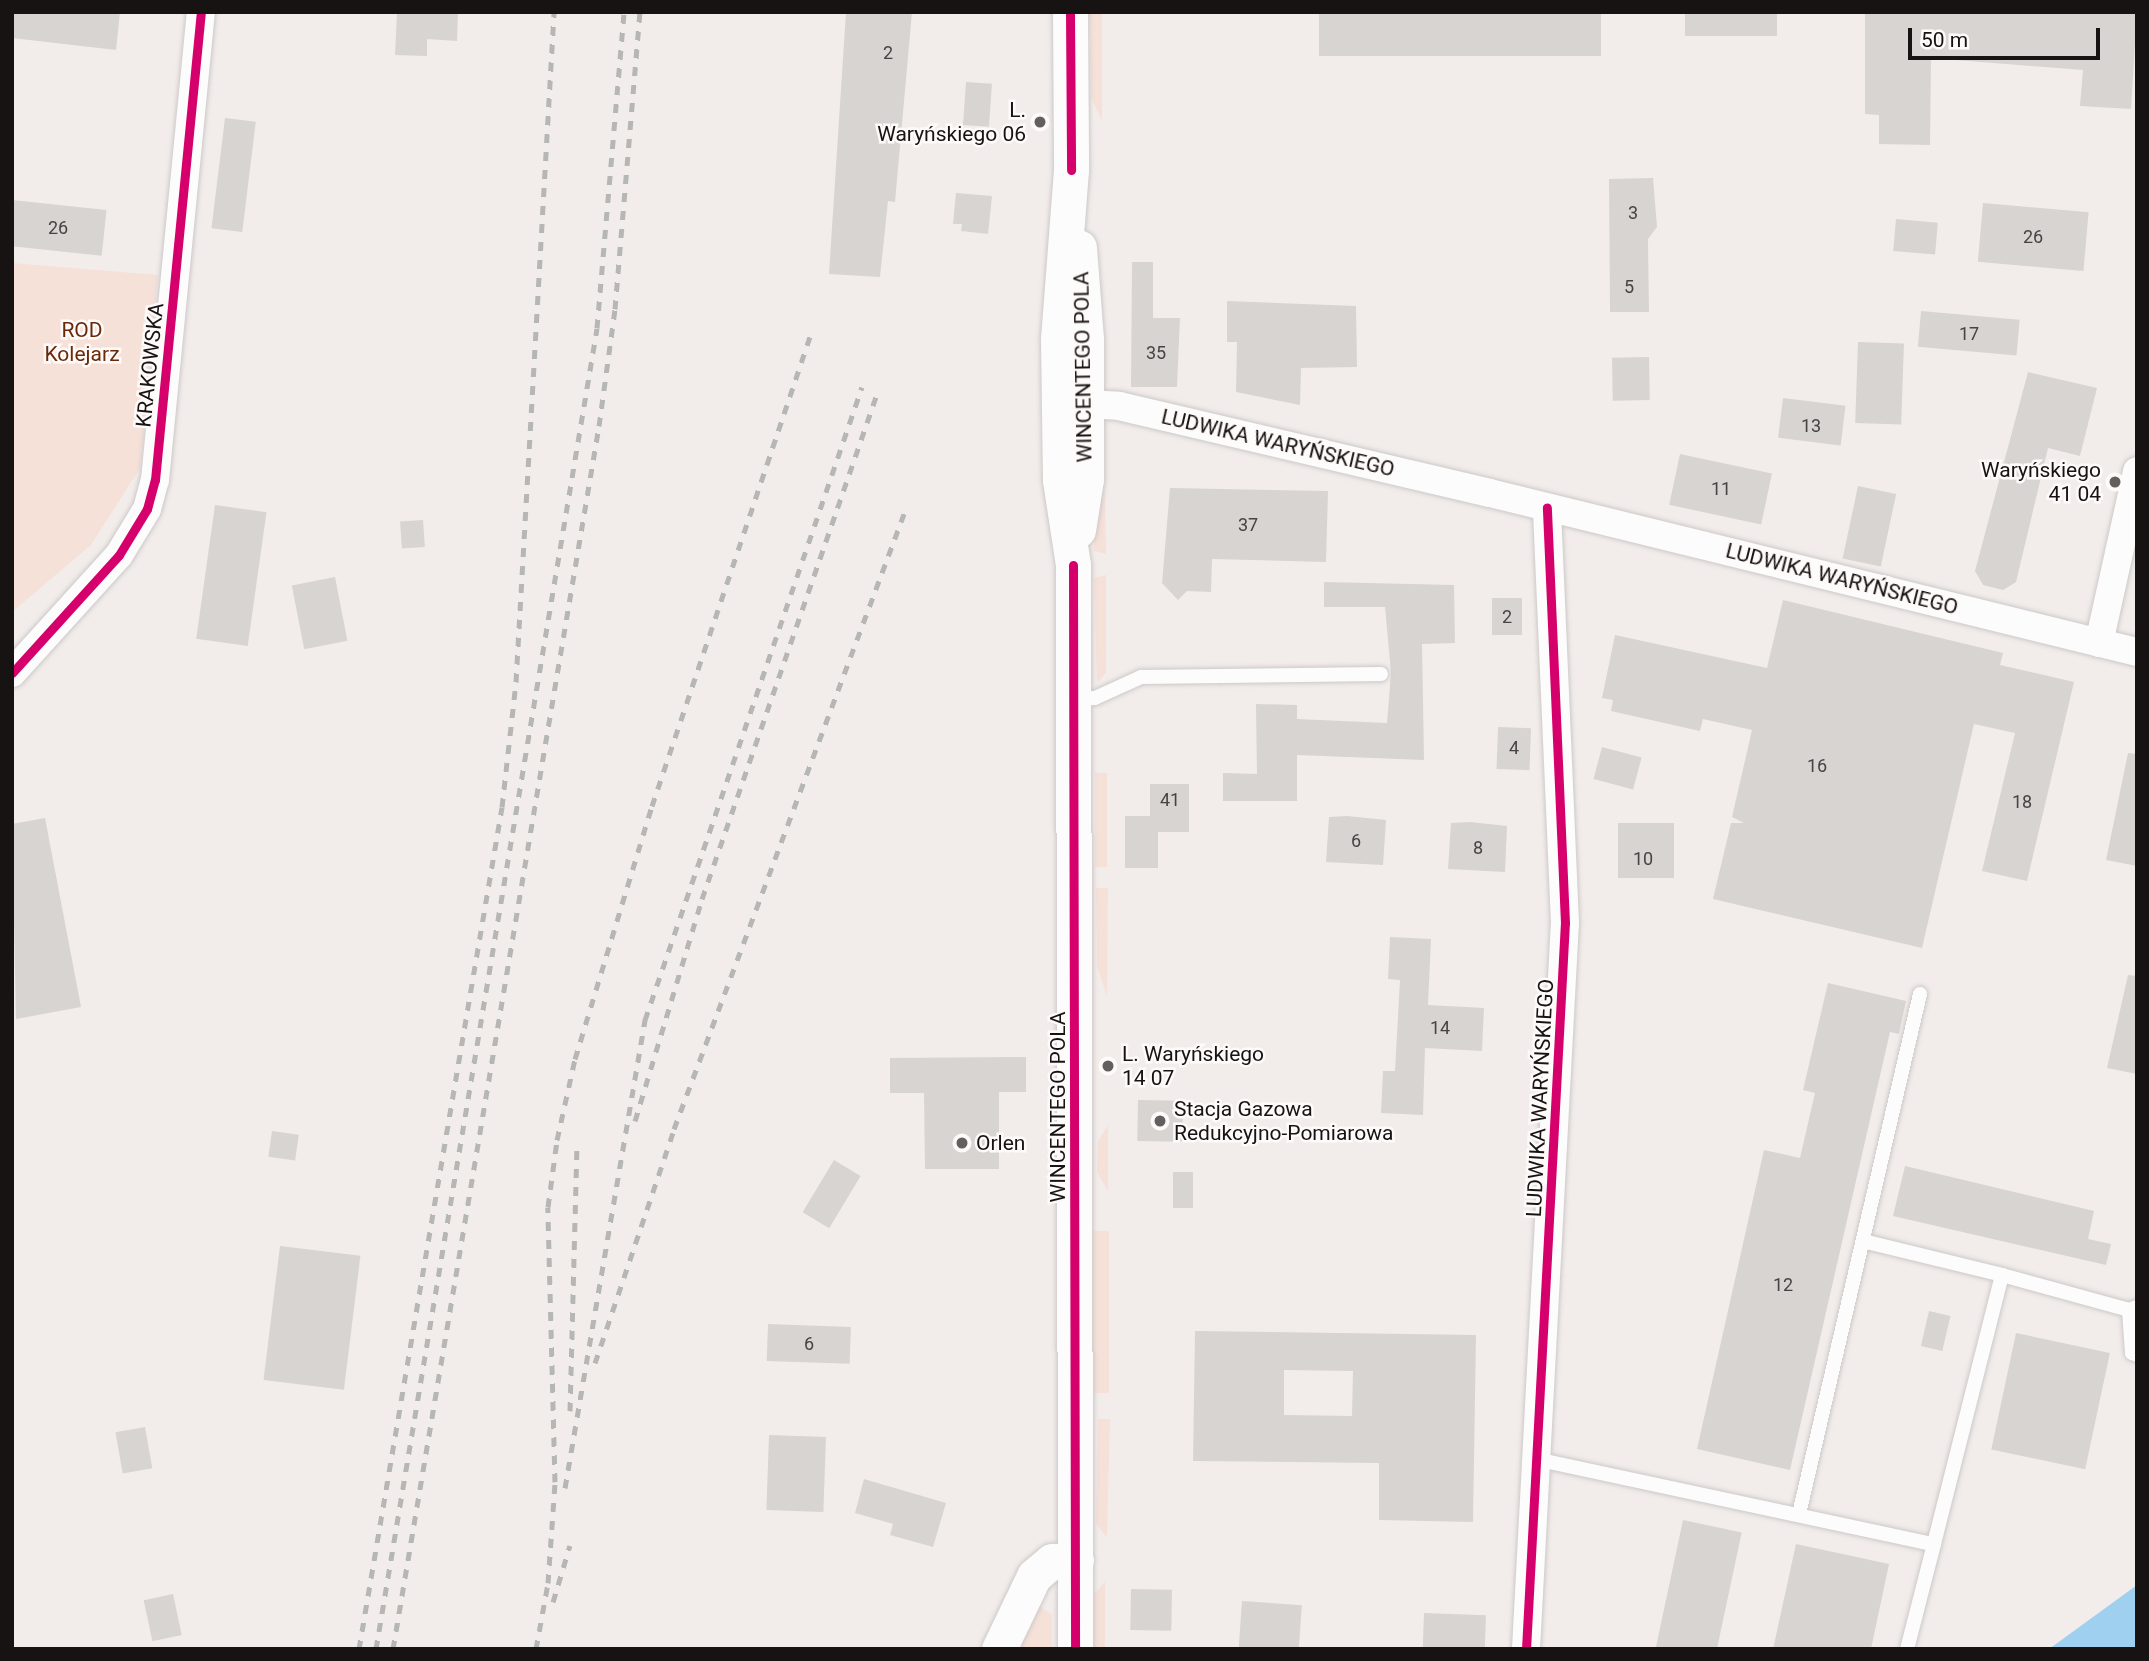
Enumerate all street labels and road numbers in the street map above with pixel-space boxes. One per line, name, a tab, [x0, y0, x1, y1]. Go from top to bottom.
street label: WINCENTEGO POLA	[1069, 271, 1097, 463]
street label: KRAKOWSKA	[131, 301, 169, 429]
street label: LUDWIKA WARYŃSKIEGO	[1159, 404, 1397, 482]
street label: LUDWIKA WARYŃSKIEGO	[1723, 538, 1961, 620]
street label: LUDWIKA WARYŃSKIEGO	[1521, 978, 1559, 1218]
street label: WINCENTEGO POLA	[1045, 1012, 1071, 1202]

